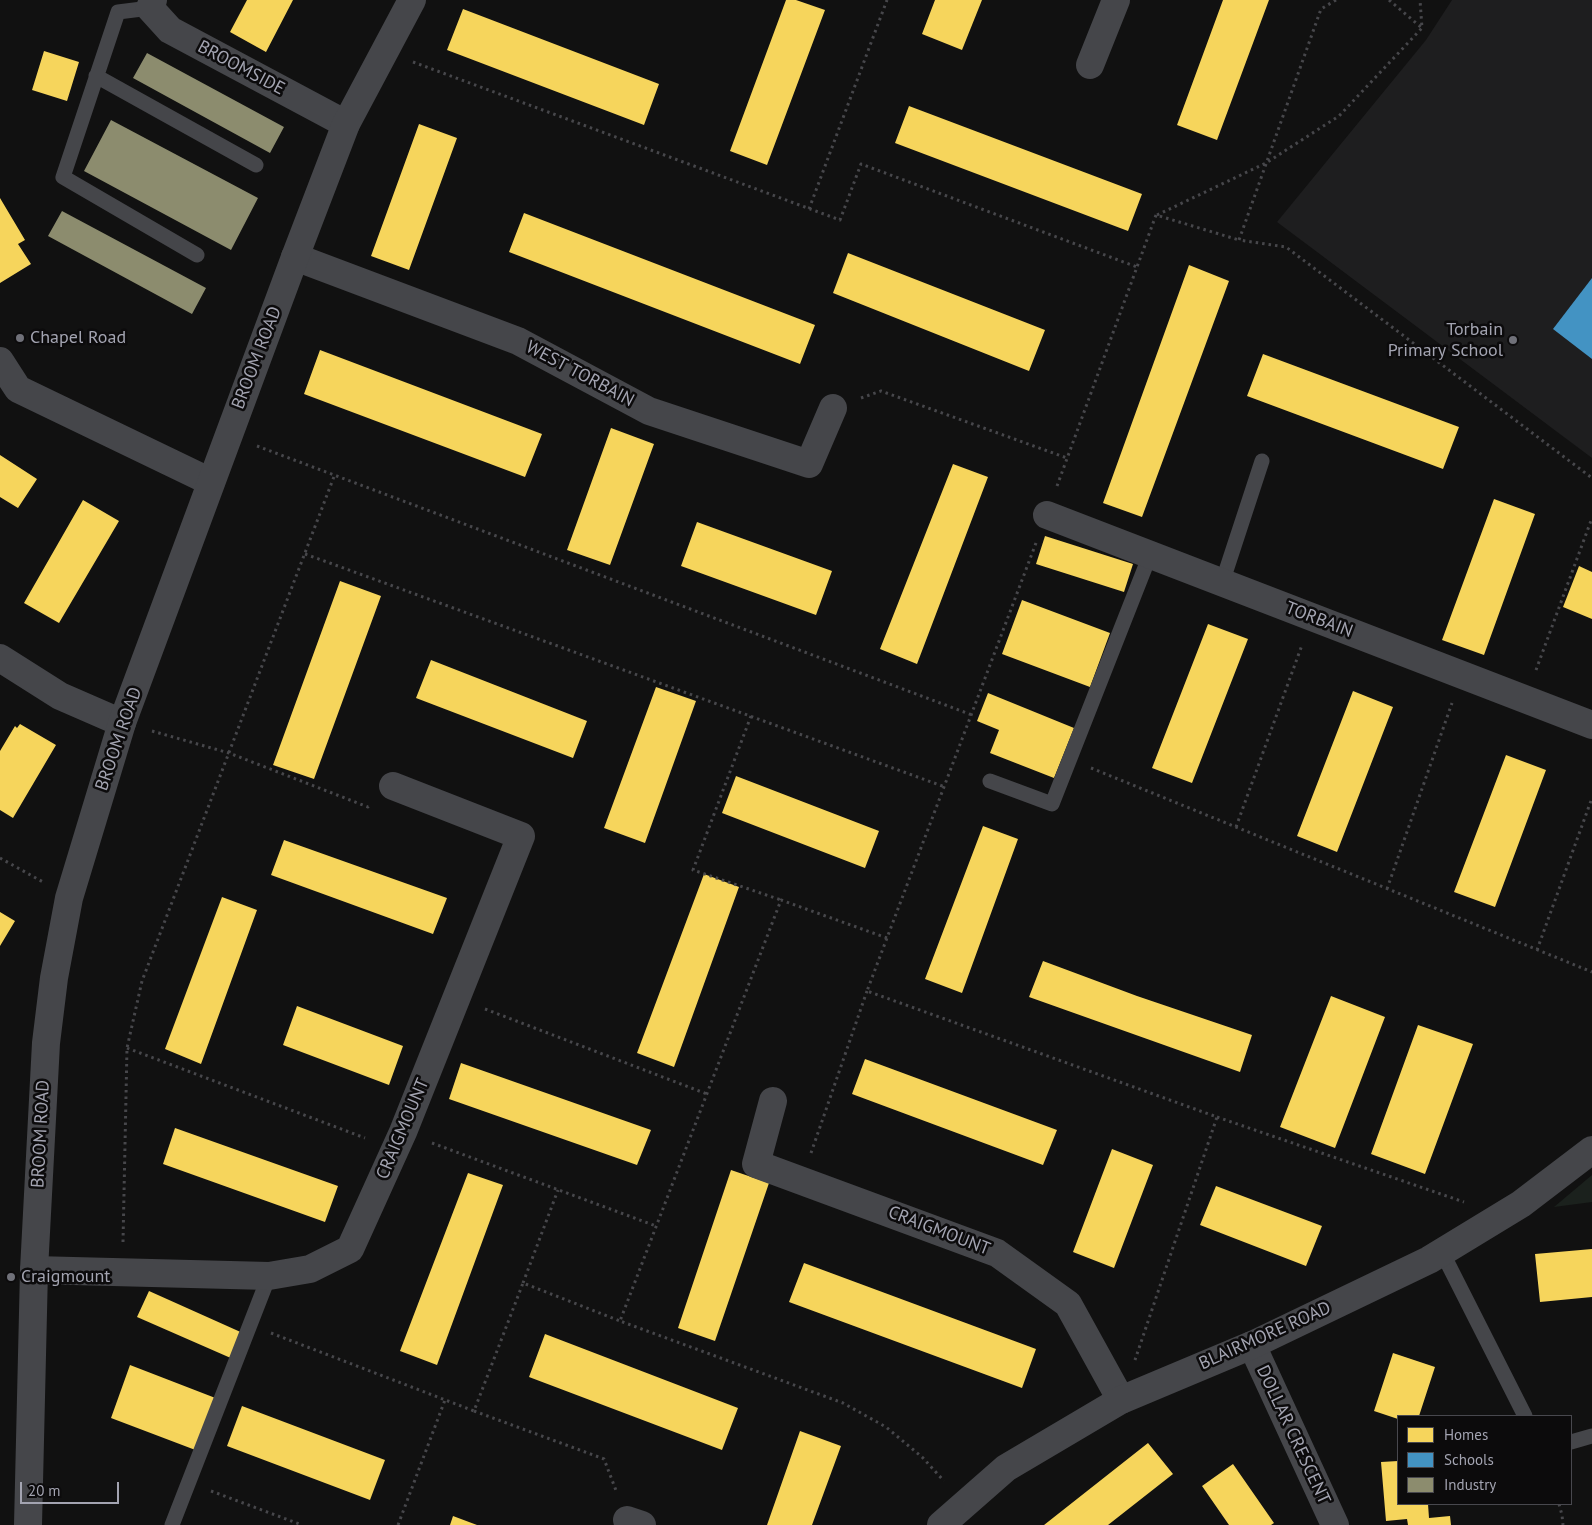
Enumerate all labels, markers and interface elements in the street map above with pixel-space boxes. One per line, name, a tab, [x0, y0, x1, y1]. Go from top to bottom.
street label: BROOMSIDE	[194, 36, 288, 100]
street label: BROOM ROAD	[228, 304, 286, 412]
place label: Torbain Primary School	[1388, 319, 1503, 362]
place label: Chapel Road	[30, 327, 126, 349]
marker: Chapel Road	[14, 332, 26, 344]
marker: Torbain Primary School	[1507, 334, 1519, 346]
street label: WEST TORBAIN	[522, 336, 638, 412]
street label: TORBAIN	[1282, 597, 1356, 643]
street label: BROOM ROAD	[91, 684, 147, 794]
street label: CRAIGMOUNT	[372, 1075, 434, 1183]
street label: BROOM ROAD	[27, 1079, 55, 1189]
street label: CRAIGMOUNT	[885, 1202, 993, 1260]
place label: Craigmount	[21, 1266, 110, 1288]
marker: Craigmount	[5, 1271, 17, 1283]
street label: BLAIRMORE ROAD	[1196, 1297, 1334, 1375]
street label: DOLLAR CRESCENT	[1251, 1362, 1335, 1508]
legend	[1397, 1415, 1572, 1505]
text: Homes	[1444, 1425, 1488, 1444]
text: Schools	[1444, 1450, 1494, 1469]
scale bar	[22, 1472, 121, 1504]
text: Industry	[1444, 1475, 1496, 1494]
text: 20 m	[28, 1481, 61, 1500]

